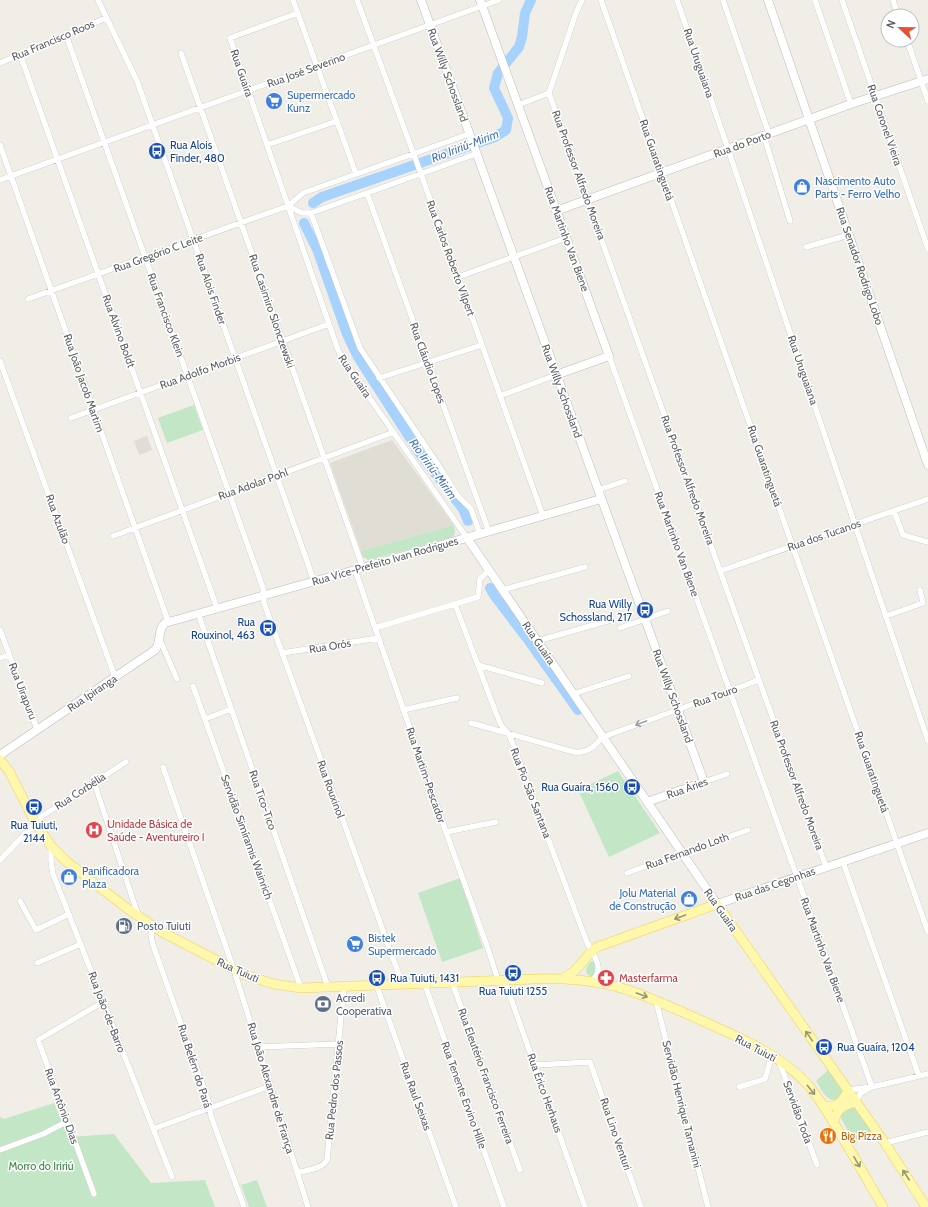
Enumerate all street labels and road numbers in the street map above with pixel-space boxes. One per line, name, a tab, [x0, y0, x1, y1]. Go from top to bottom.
street label: Rua Francisco Roos	[10, 16, 97, 64]
street label: Rua Willy Schossland	[425, 26, 471, 124]
street label: Rua Uruguaiana	[681, 26, 718, 100]
street label: Rua Guaíra	[227, 47, 257, 99]
street label: Rua José Severino	[265, 49, 347, 91]
street label: Rua Coronel Vieira	[865, 82, 906, 168]
street label: Rua Professor Alfredo Moreira	[549, 108, 609, 243]
street label: Rua Guaratinguetá	[637, 118, 678, 203]
street label: Rua do Porto	[711, 127, 773, 161]
street label: Rua Martinho Van Biene	[541, 185, 593, 294]
street label: Rua Carlos Roberto Vilpert	[424, 198, 479, 318]
street label: Rua Senador Rodrigo Lobo	[833, 205, 887, 327]
street label: Rua Gregório C Leite	[111, 230, 205, 276]
street label: Rua Alois Finder	[192, 252, 230, 327]
street label: Rua Casimiro Slonczewski	[246, 252, 298, 370]
street label: Rua Francisco Klein	[144, 271, 188, 359]
street label: Rua Alvino Boldt	[99, 293, 139, 370]
street label: Rua Cláudio Lopes	[407, 321, 449, 406]
street label: Rua João Jacob Martim	[61, 332, 108, 434]
street label: Rua Uruguaiana	[785, 333, 822, 407]
street label: Rua Willy Schossland	[539, 342, 585, 440]
street label: Rua Adolfo Morbis	[158, 350, 243, 392]
street label: Rua Guaíra	[335, 352, 375, 401]
street label: Rua Professor Alfredo Moreira	[658, 413, 718, 548]
street label: Rua Guaratinguetá	[745, 424, 786, 509]
street label: Rua Adolar Pohl	[216, 465, 290, 503]
street label: Rua Martinho Van Biene	[651, 490, 703, 599]
street label: Rua Azulão	[43, 492, 73, 546]
street label: Rua dos Tucanos	[785, 516, 863, 554]
street label: Rua Vice-Prefeito Ivan Rodrigues	[310, 533, 460, 589]
street label: Rua Guaíra	[519, 619, 559, 668]
street label: Rua Orós	[308, 636, 352, 656]
street label: Rua Willy Schossland	[650, 647, 696, 745]
street label: Rua Uirapuru	[6, 660, 40, 722]
street label: Rua Ipiranga	[65, 671, 120, 715]
street label: Rua Touro	[691, 682, 739, 710]
street label: Rua Professor Alfredo Moreira	[767, 718, 827, 853]
street label: Rua Martim-Pescador	[403, 725, 449, 825]
street label: Rua Guaratinguetá	[852, 730, 893, 815]
street label: Rua Pio São Santana	[507, 746, 555, 841]
street label: Rua Rouxinol	[314, 758, 348, 820]
street label: Rua Tico-Tico	[246, 768, 280, 832]
street label: Rua Corbélia	[52, 769, 109, 813]
street label: Servidão Simíramis Wainrich	[218, 773, 276, 901]
street label: Rua Áries	[664, 774, 710, 802]
street label: Rua Fernando Loth	[643, 829, 731, 873]
street label: Rua das Cegonhas	[733, 864, 817, 904]
street label: Rua Guaíra	[701, 886, 741, 935]
street label: Rua Martinho Van Biene	[797, 896, 849, 1005]
street label: Rua Tuiuti	[215, 954, 261, 986]
street label: Rua João-de-Barro	[85, 969, 129, 1055]
street label: Rua Eleutério Francisco Ferreira	[455, 1006, 517, 1146]
street label: Rua João Alexandre de França	[244, 1021, 298, 1156]
street label: Rua Belém do Pará	[175, 1022, 215, 1110]
street label: Rua Tuiuti	[733, 1031, 779, 1065]
street label: Rua Pedro dos Passos	[322, 1039, 346, 1141]
street label: Servidão Henrique Tamanini	[659, 1039, 705, 1169]
street label: Rua Tenente Ervino Hille	[438, 1040, 490, 1151]
street label: Rua Érico Herhaus	[524, 1051, 566, 1135]
street label: Rua Raul Seixas	[397, 1060, 435, 1133]
street label: Rua Antônio Dias	[42, 1066, 82, 1146]
street label: Servidão Toda	[780, 1079, 816, 1146]
street label: Rua Lino Venturi	[597, 1096, 635, 1172]

